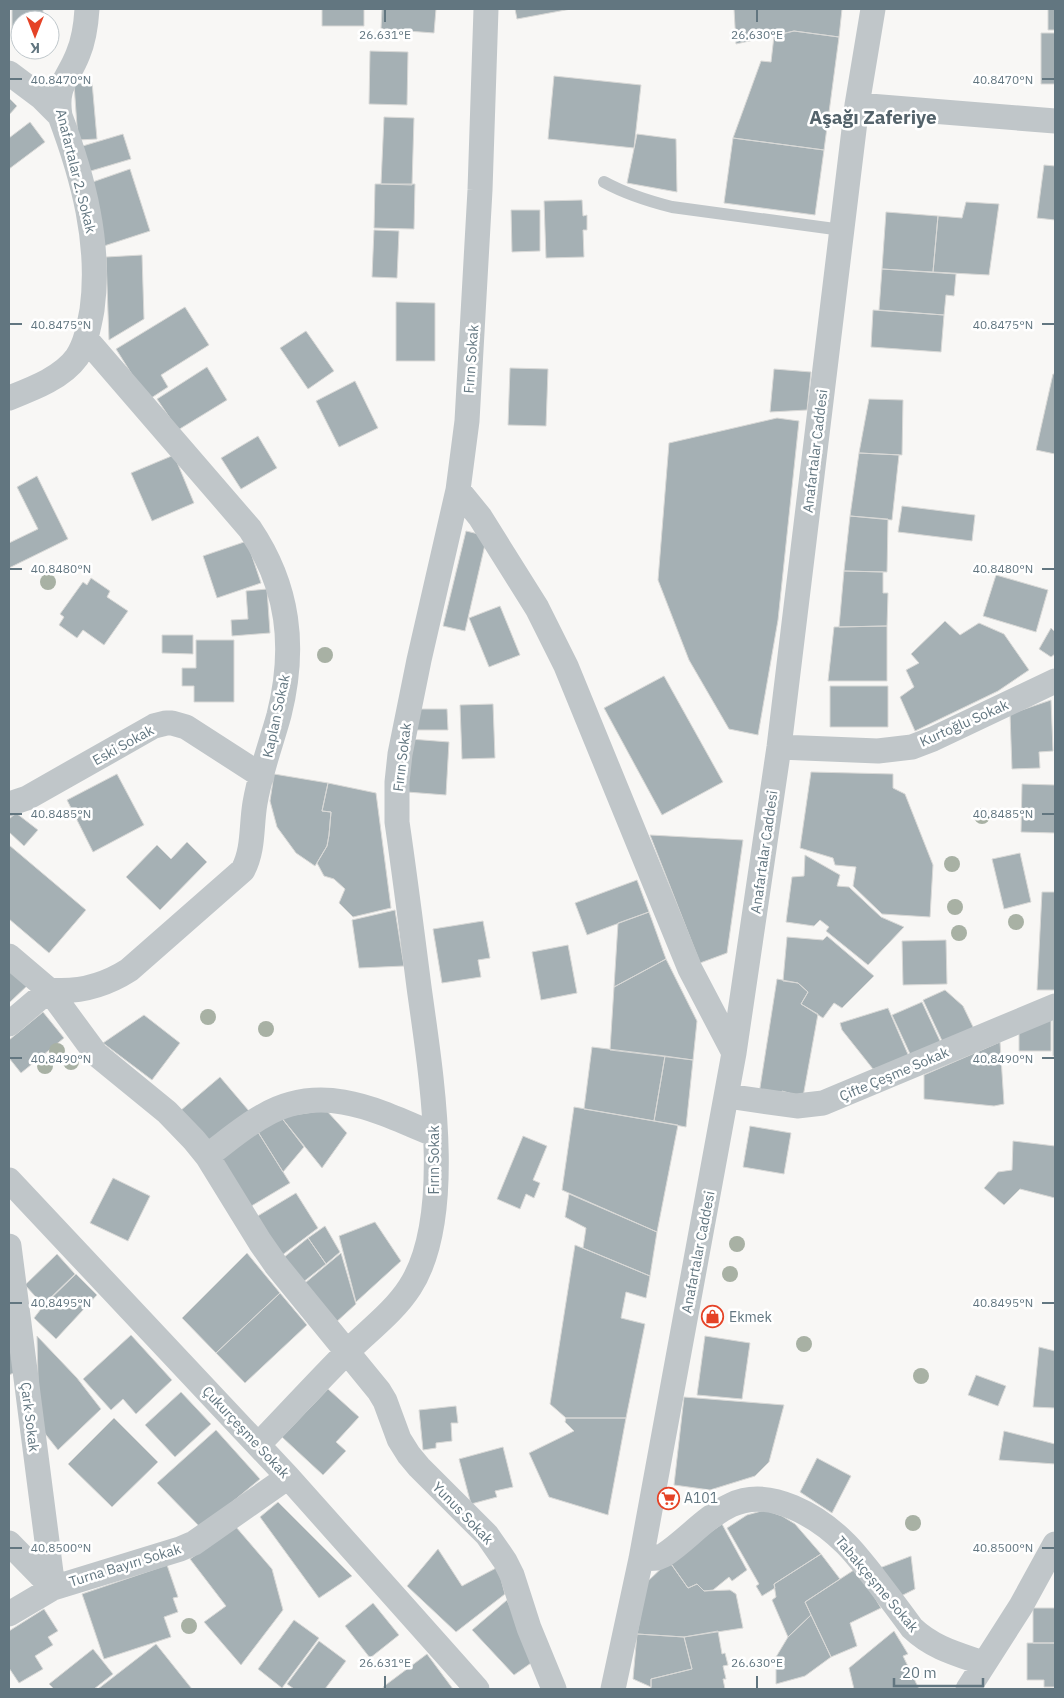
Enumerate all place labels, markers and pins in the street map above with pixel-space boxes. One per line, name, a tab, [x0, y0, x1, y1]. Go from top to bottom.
shop icon: Ekmek	[701, 1305, 725, 1329]
place label: Ekmek	[729, 1308, 772, 1326]
supermarket icon: A101	[656, 1486, 680, 1510]
place label: A101	[684, 1489, 718, 1507]

